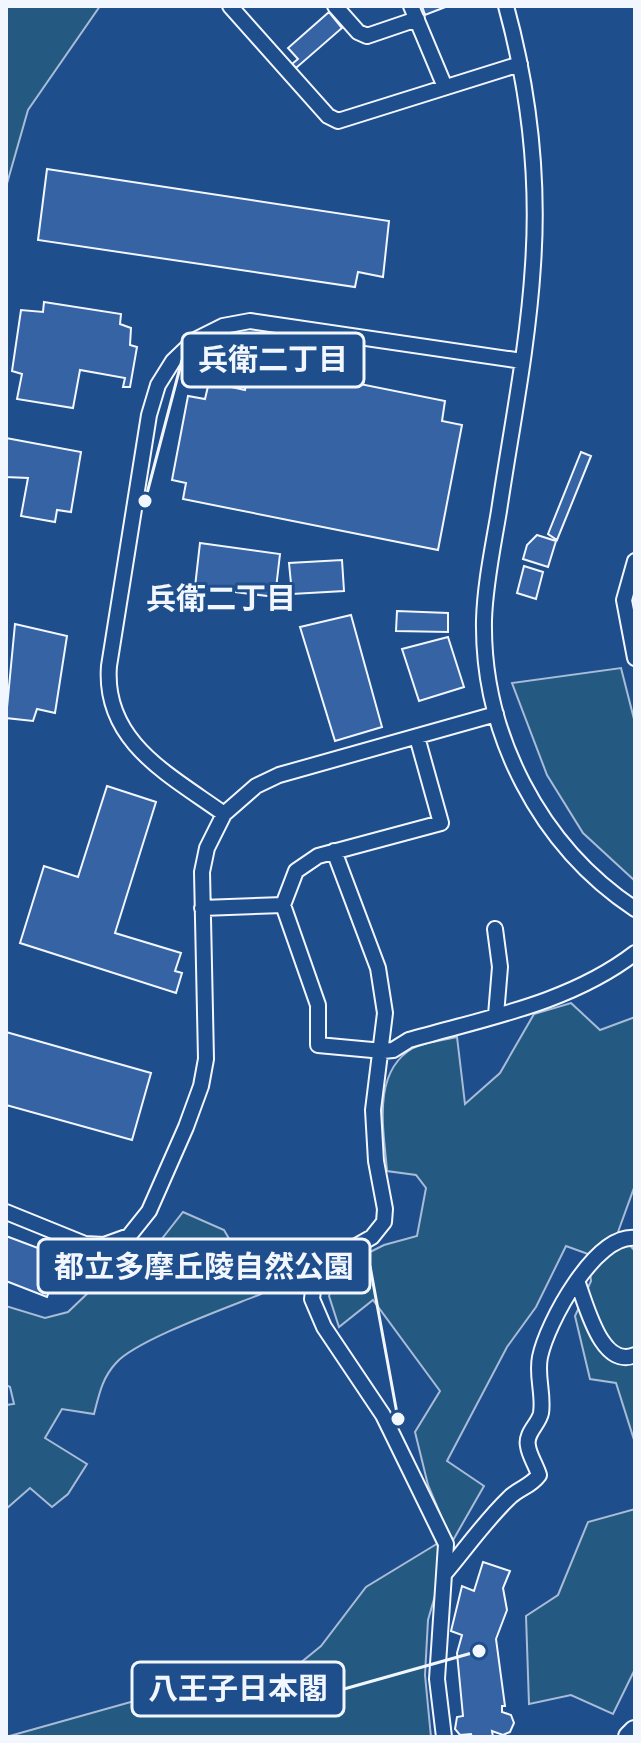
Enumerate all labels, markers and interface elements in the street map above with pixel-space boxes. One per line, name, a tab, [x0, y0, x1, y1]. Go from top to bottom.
callout: 兵衛二丁目	[182, 333, 364, 387]
text: 兵衛二丁目	[198, 342, 348, 377]
district label: 兵衛二丁目	[146, 581, 296, 616]
callout: 都立多摩丘陵自然公園	[38, 1239, 370, 1293]
text: 都立多摩丘陵自然公園	[54, 1249, 354, 1284]
callout: 八王子日本閣	[132, 1662, 344, 1716]
text: 八王子日本閣	[148, 1671, 328, 1706]

